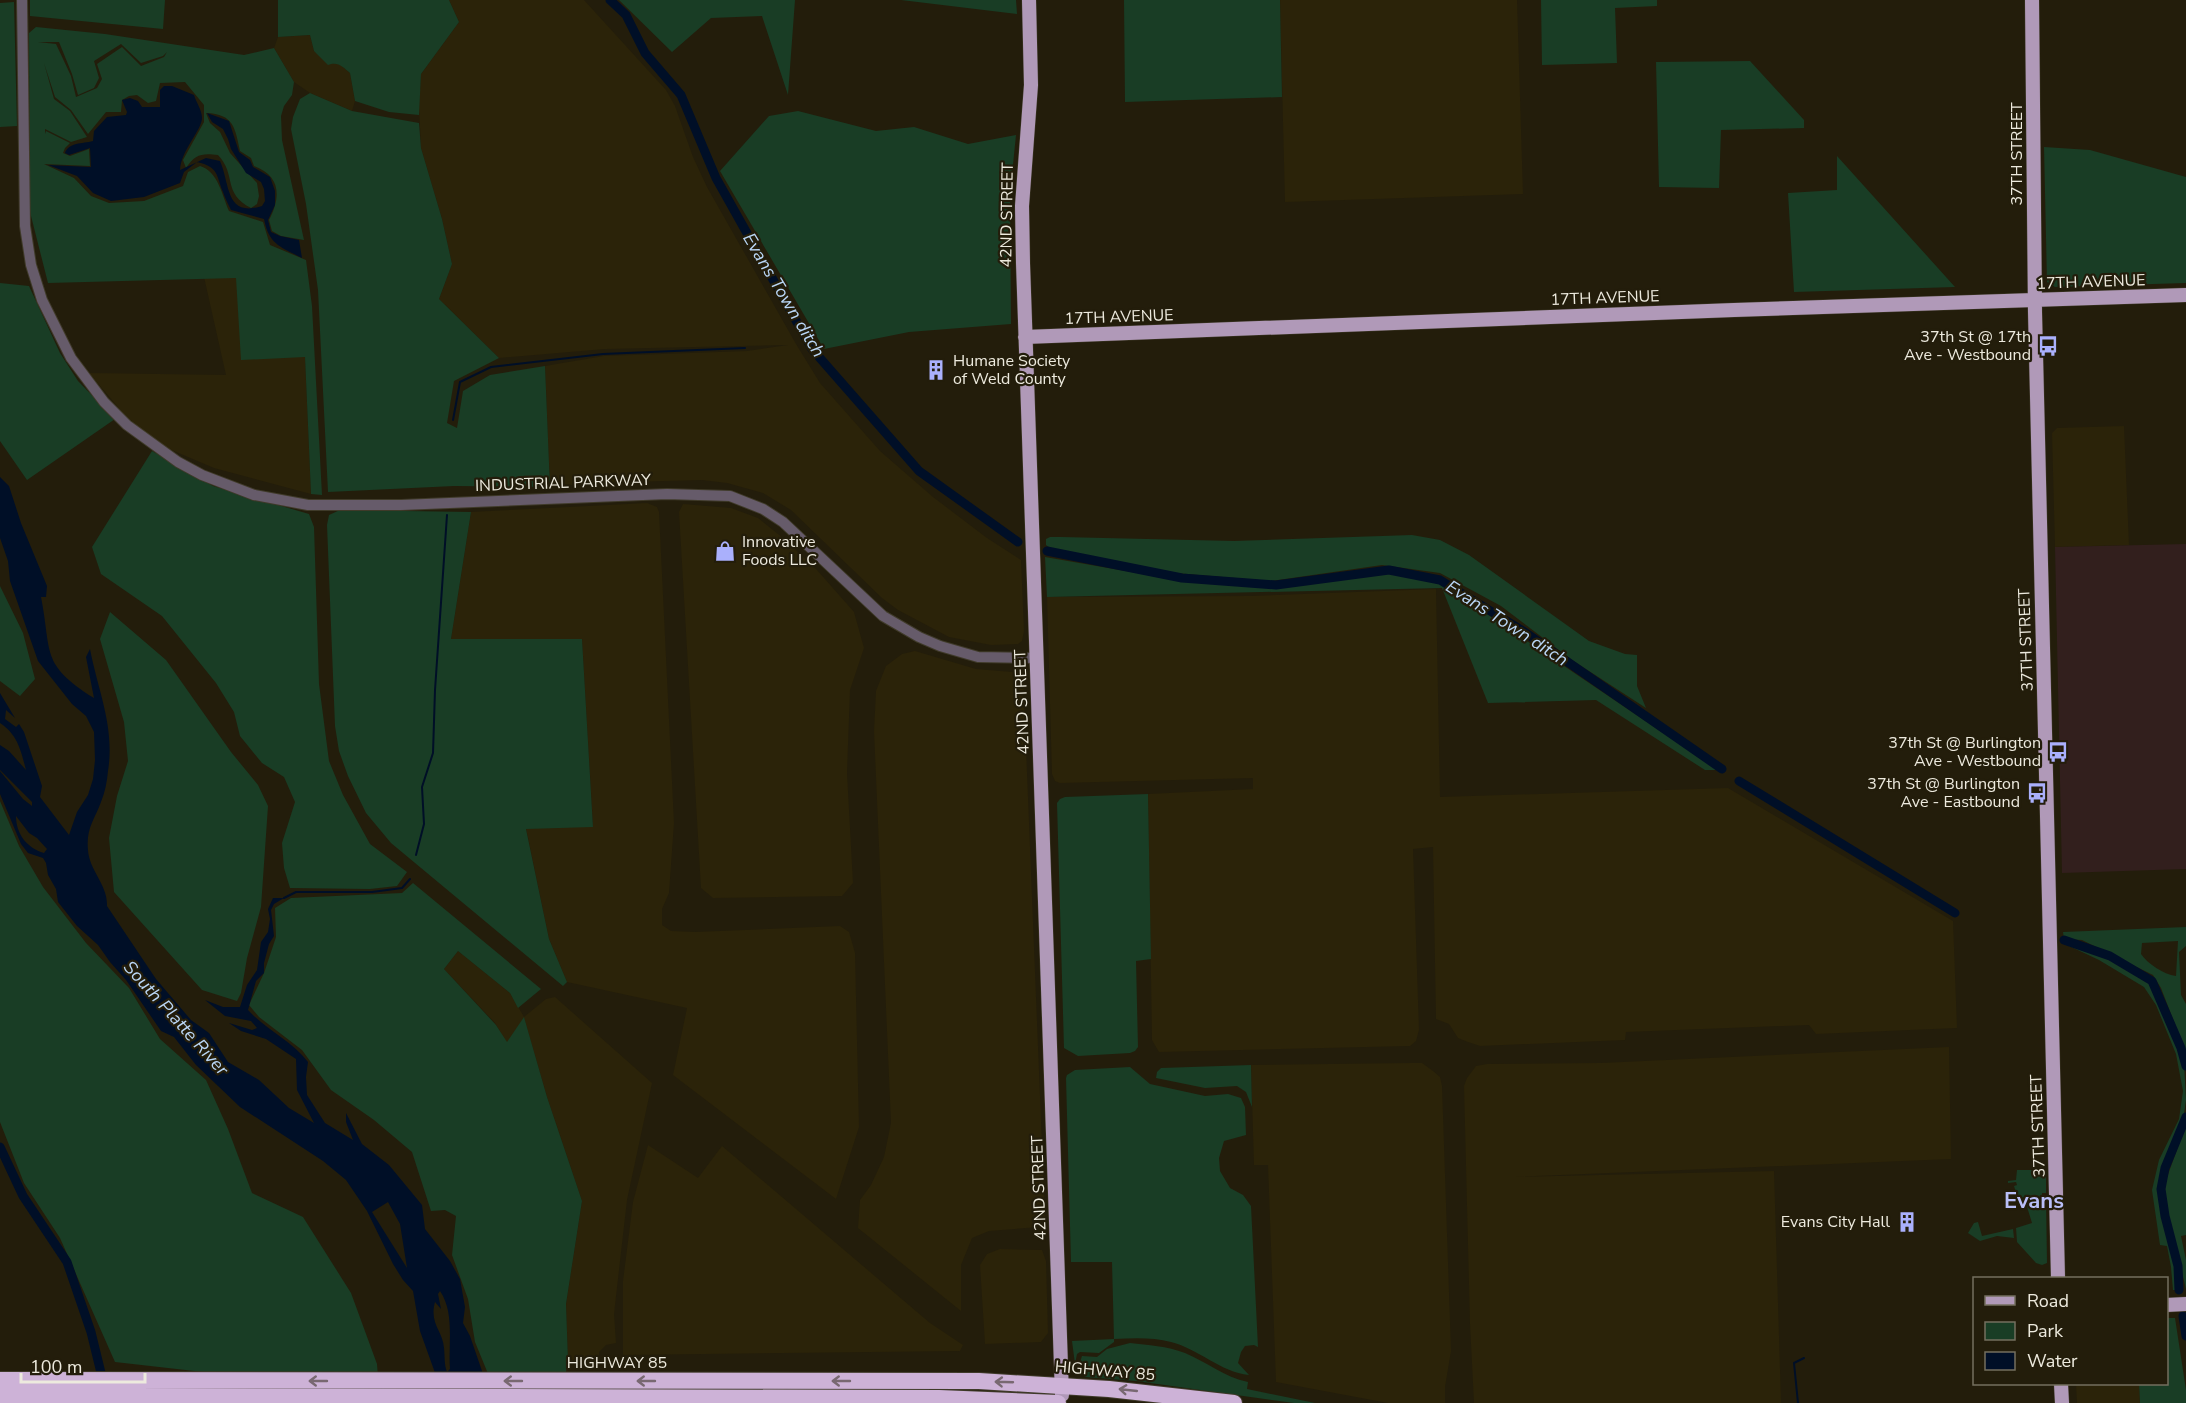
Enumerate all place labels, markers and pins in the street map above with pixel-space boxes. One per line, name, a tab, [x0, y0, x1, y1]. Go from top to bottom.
place label: 37th St @ 17th Ave - Westbound	[1904, 326, 2031, 366]
bus stop icon: 37th St @ 17th Ave - Westbound	[2036, 334, 2060, 358]
place label: Humane Society of Weld County	[953, 350, 1071, 390]
building icon: Humane Society of Weld County	[924, 358, 948, 382]
place label: Innovative Foods LLC	[742, 531, 817, 571]
shop icon: Innovative Foods LLC	[713, 539, 737, 563]
place label: 37th St @ Burlington Ave - Westbound	[1888, 732, 2041, 772]
bus stop icon: 37th St @ Burlington Ave - Westbound	[2046, 740, 2070, 764]
place label: 37th St @ Burlington Ave - Eastbound	[1867, 773, 2020, 813]
bus stop icon: 37th St @ Burlington Ave - Eastbound	[2025, 781, 2049, 805]
building icon: Evans City Hall	[1895, 1210, 1919, 1234]
place label: Evans City Hall	[1781, 1211, 1890, 1233]

